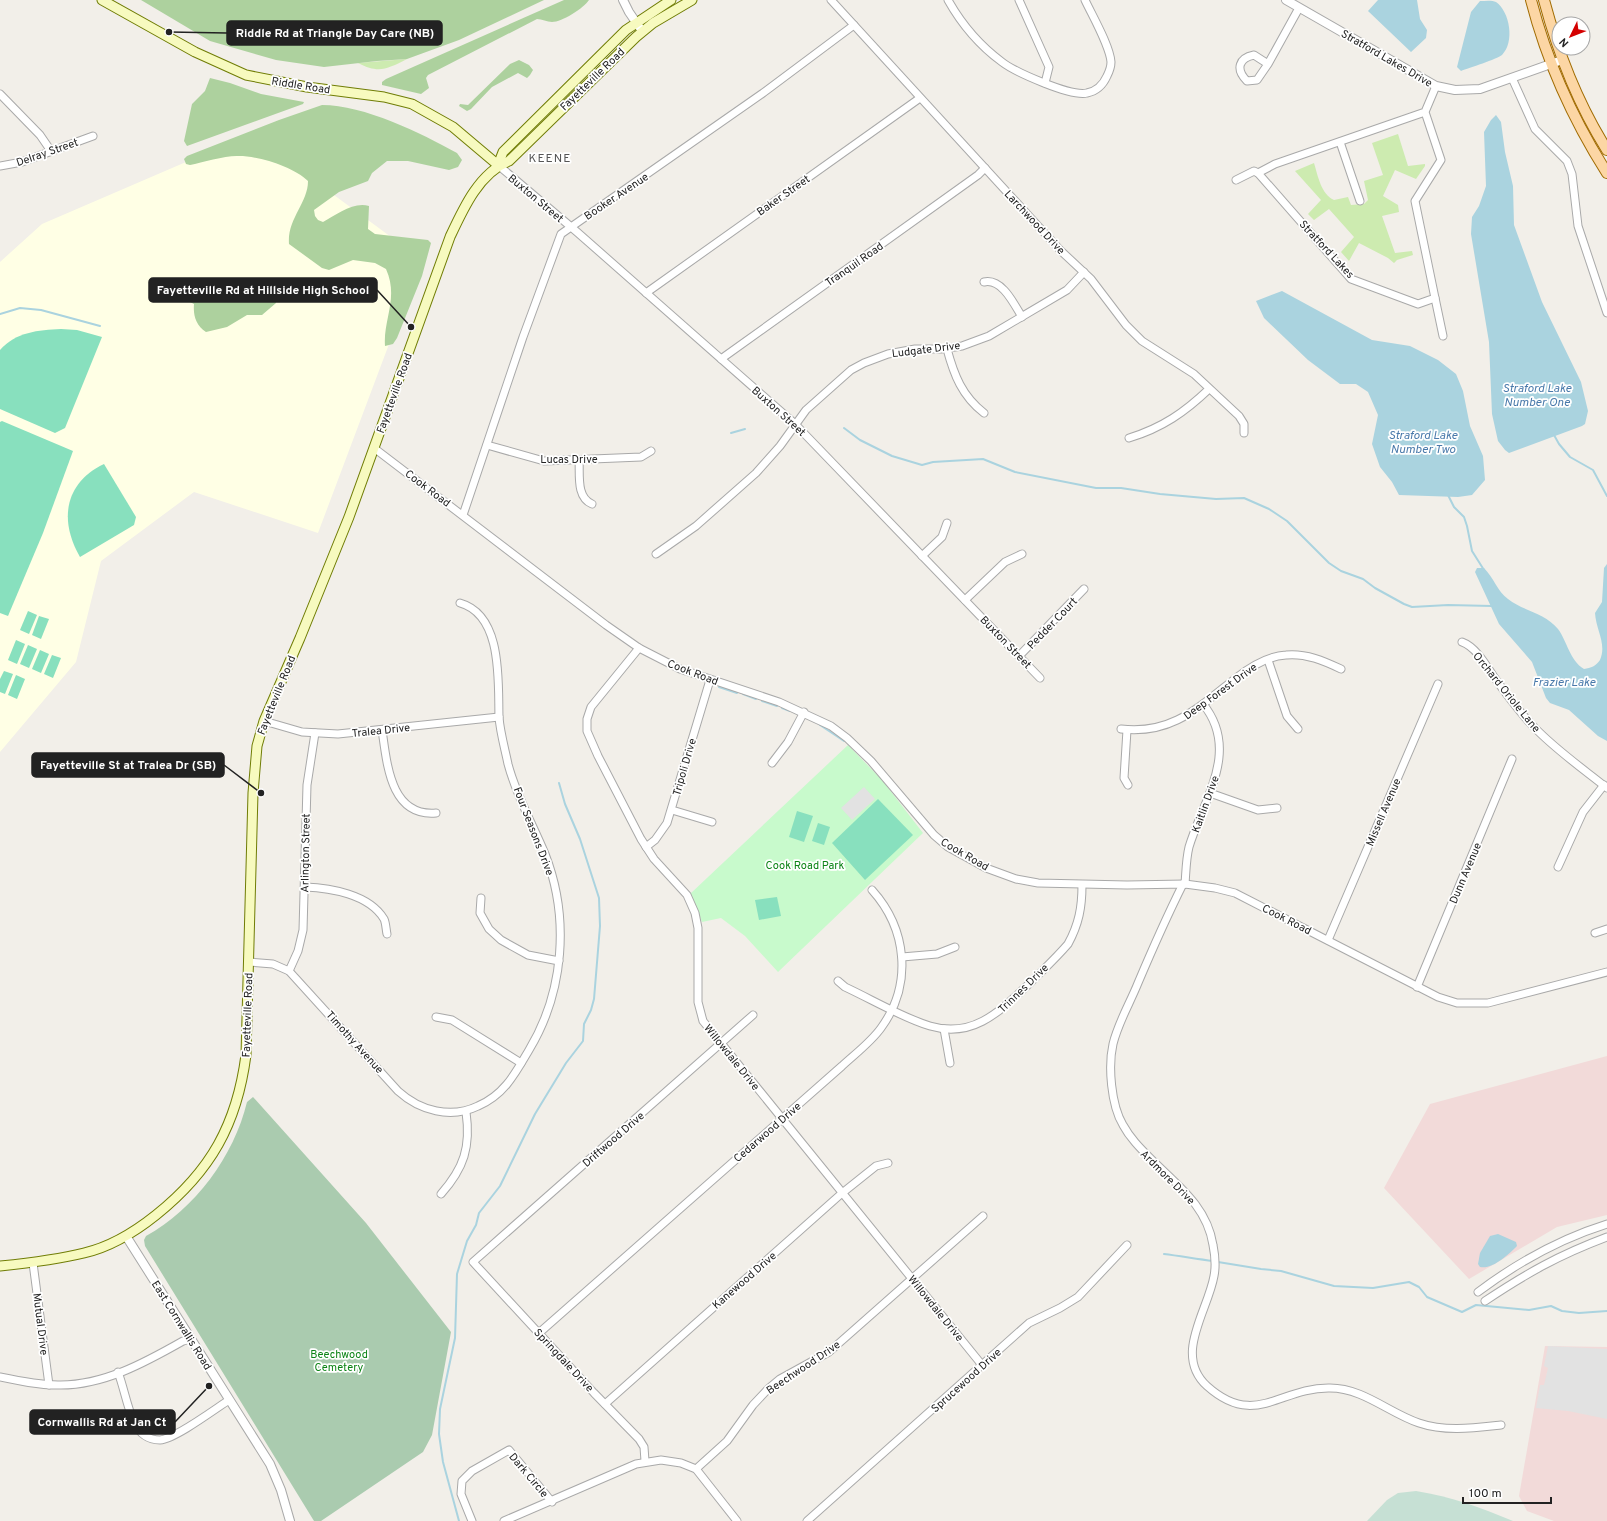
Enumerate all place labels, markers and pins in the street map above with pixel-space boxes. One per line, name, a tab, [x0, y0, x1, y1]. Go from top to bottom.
callout: Riddle Rd at Triangle Day Care (NB)	[227, 21, 442, 45]
callout: Fayetteville Rd at Hillside High School	[149, 278, 377, 302]
callout: Fayetteville St at Tralea Dr (SB)	[32, 753, 224, 777]
callout: Cornwallis Rd at Jan Ct	[30, 1410, 175, 1434]

